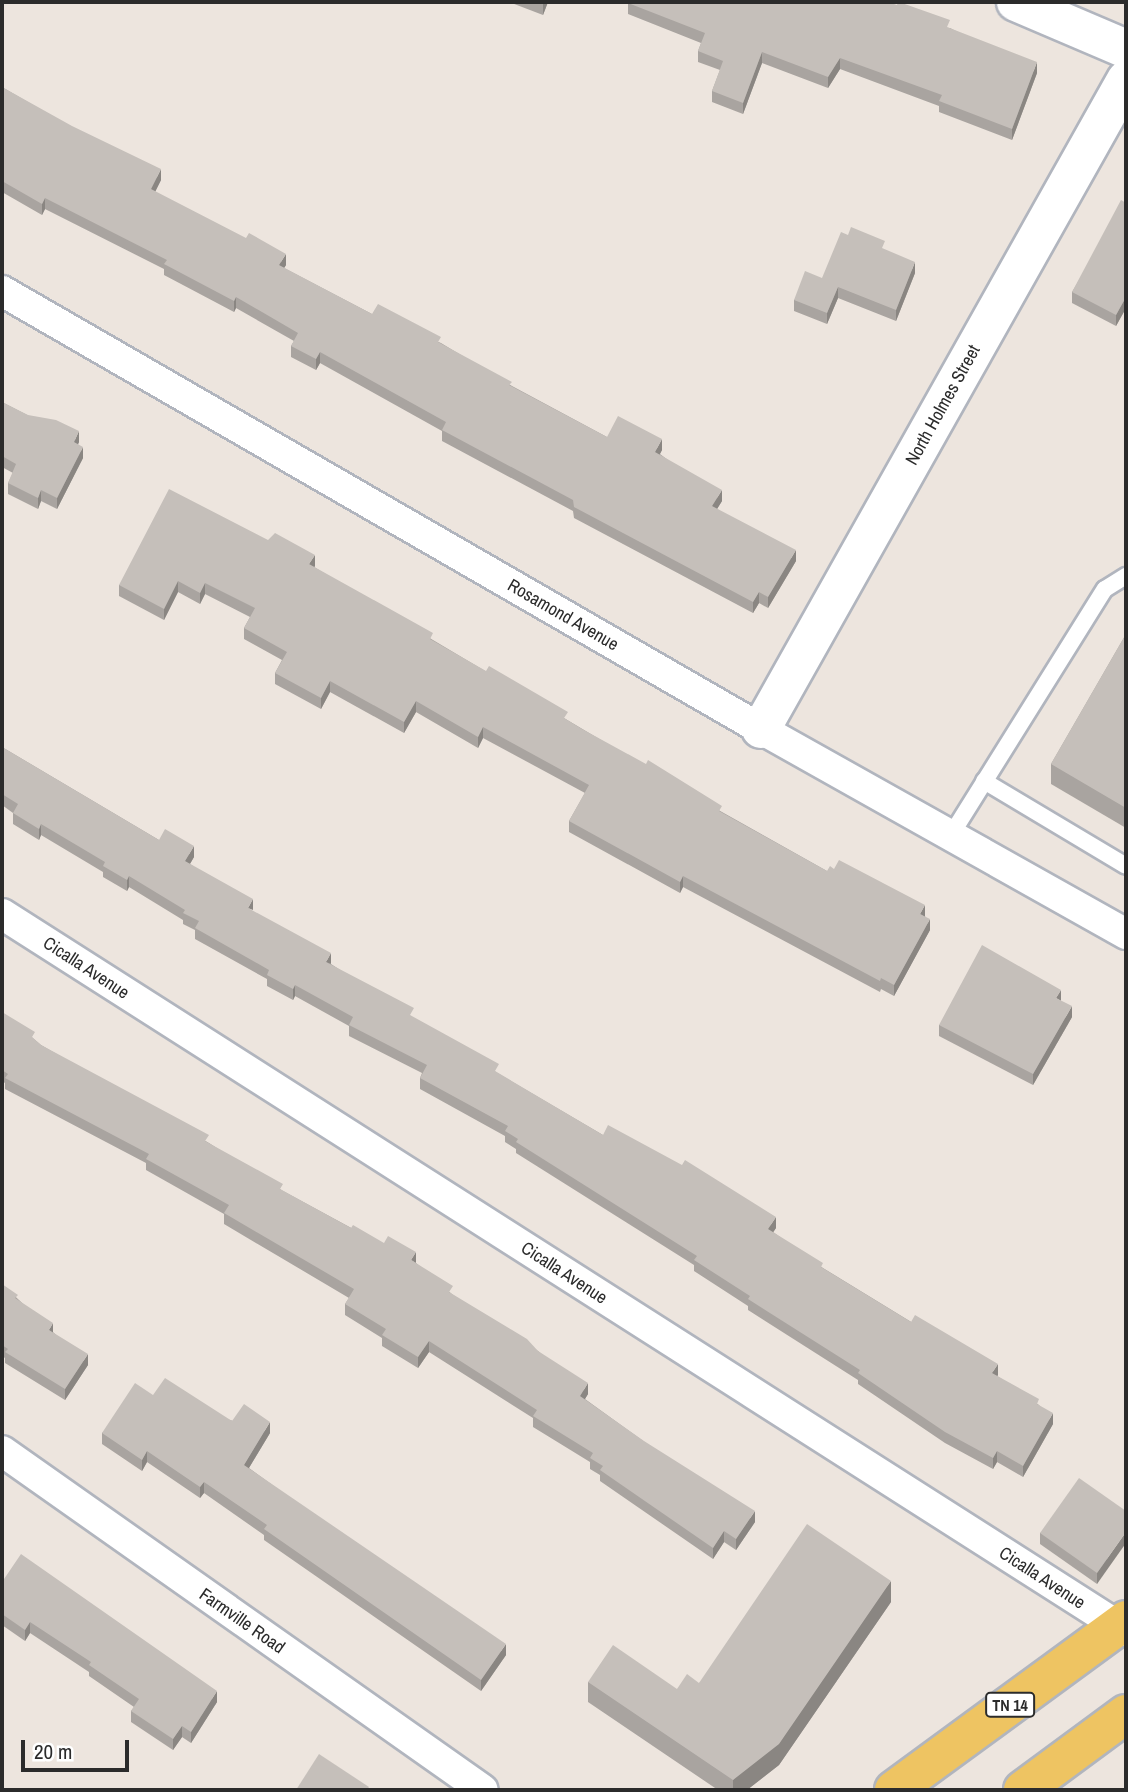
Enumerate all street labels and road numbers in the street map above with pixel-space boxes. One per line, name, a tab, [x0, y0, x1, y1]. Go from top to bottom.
street label: North Holmes Street	[901, 341, 985, 469]
street label: Rosamond Avenue	[503, 574, 623, 656]
street label: Cicalla Avenue	[39, 932, 133, 1004]
street label: Cicalla Avenue	[517, 1237, 611, 1309]
street label: Cicalla Avenue	[995, 1542, 1089, 1614]
street label: Farmville Road	[195, 1584, 289, 1658]
road number: TN 14	[984, 1693, 1036, 1718]

